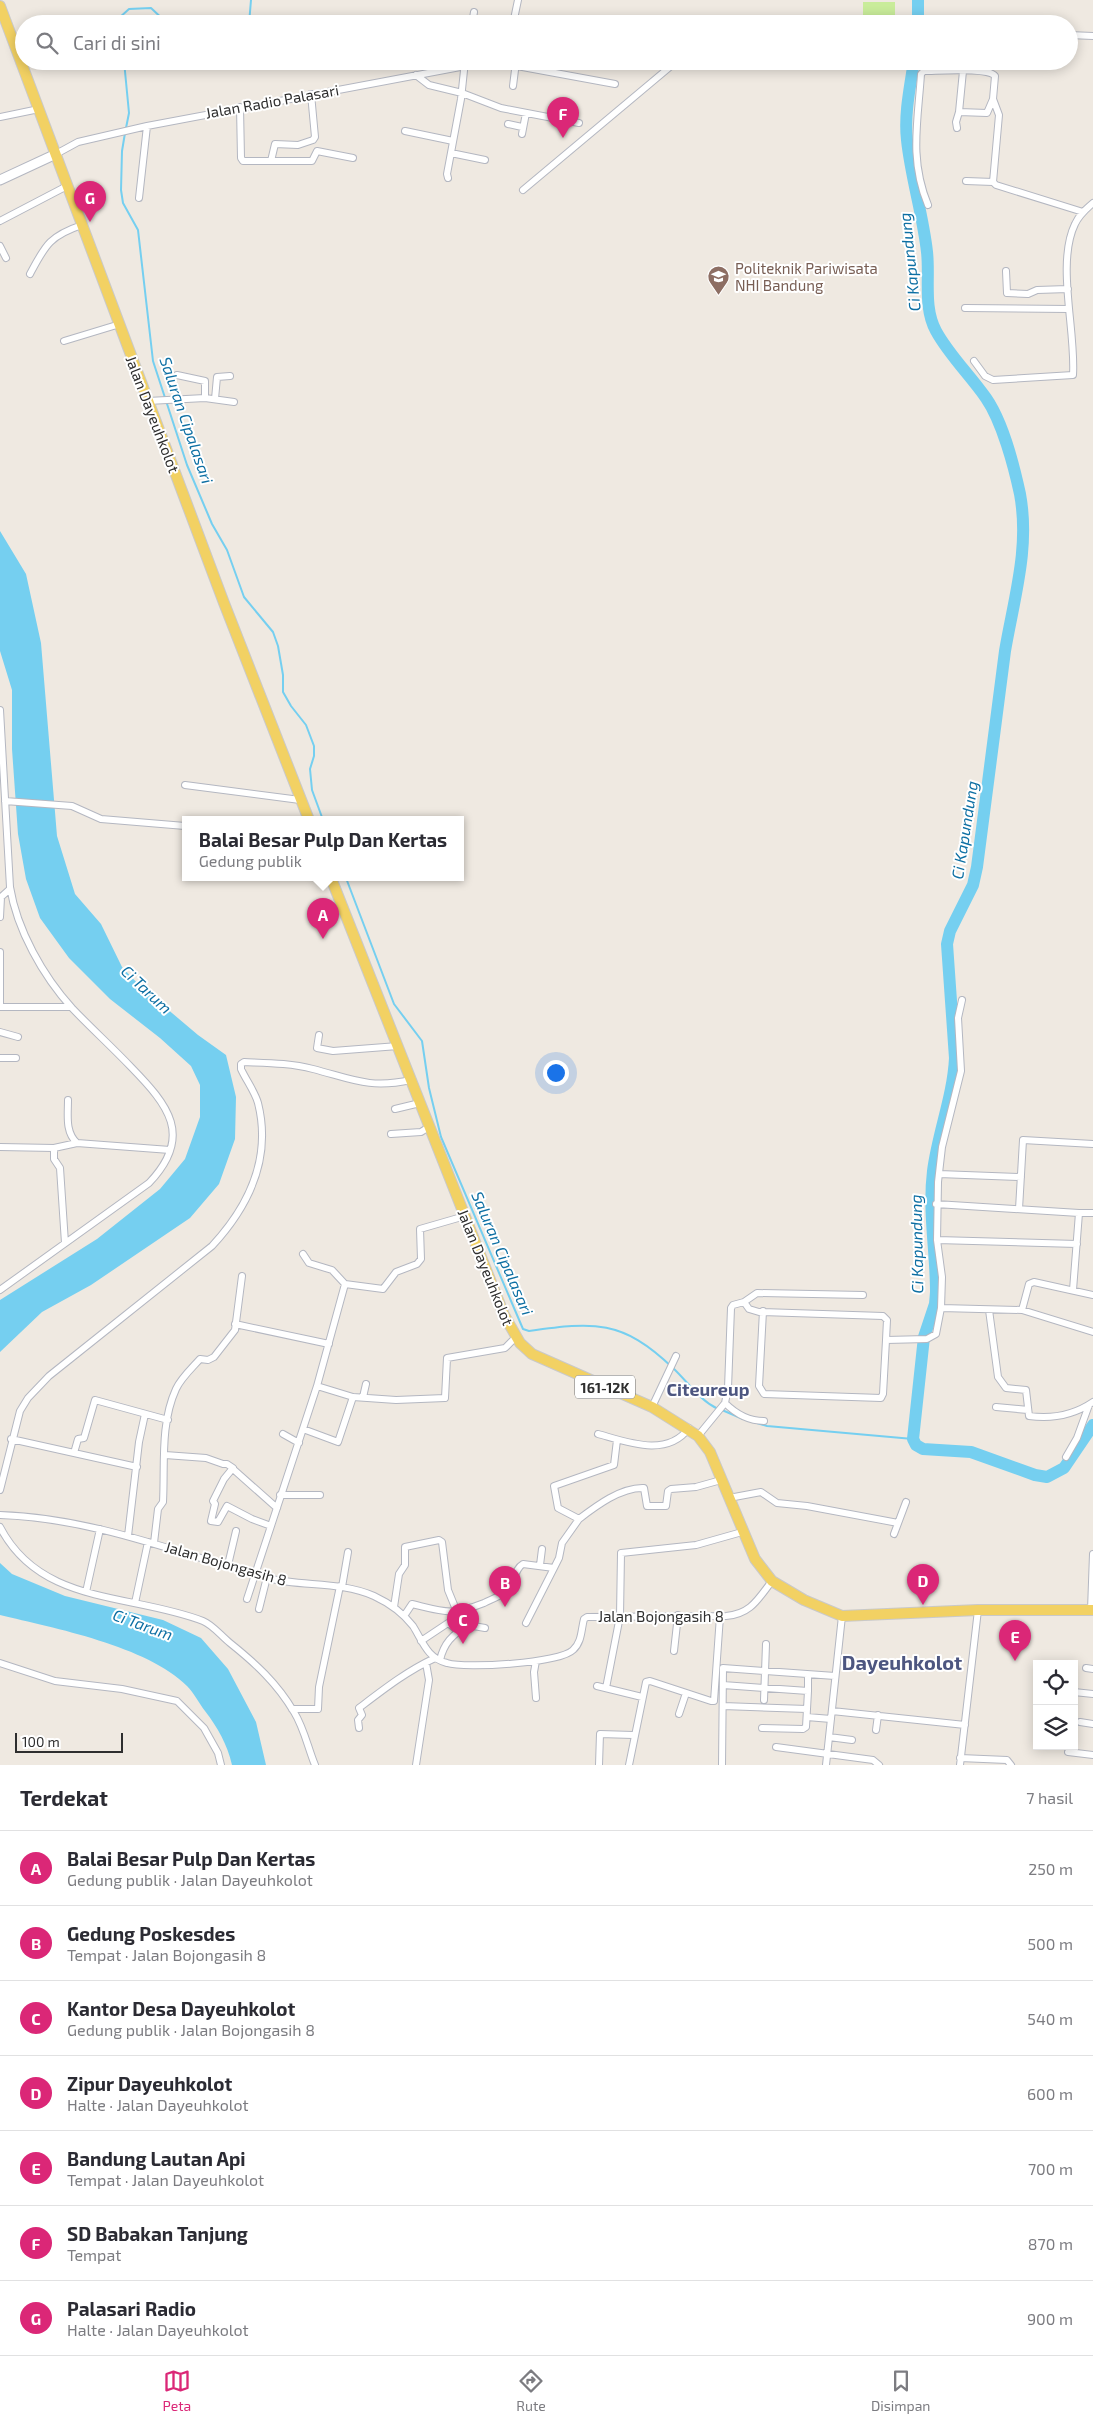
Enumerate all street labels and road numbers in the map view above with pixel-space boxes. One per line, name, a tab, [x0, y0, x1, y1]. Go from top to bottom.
street label: Jalan Radio Palasari	[204, 80, 340, 122]
street label: Jalan Dayeuhkolot	[122, 353, 184, 475]
street label: Jalan Dayeuhkolot	[454, 1206, 518, 1328]
road number: 161-12K	[575, 1375, 635, 1398]
street label: Jalan Bojongasih 8	[163, 1537, 289, 1590]
street label: Jalan Bojongasih 8	[598, 1607, 724, 1626]

